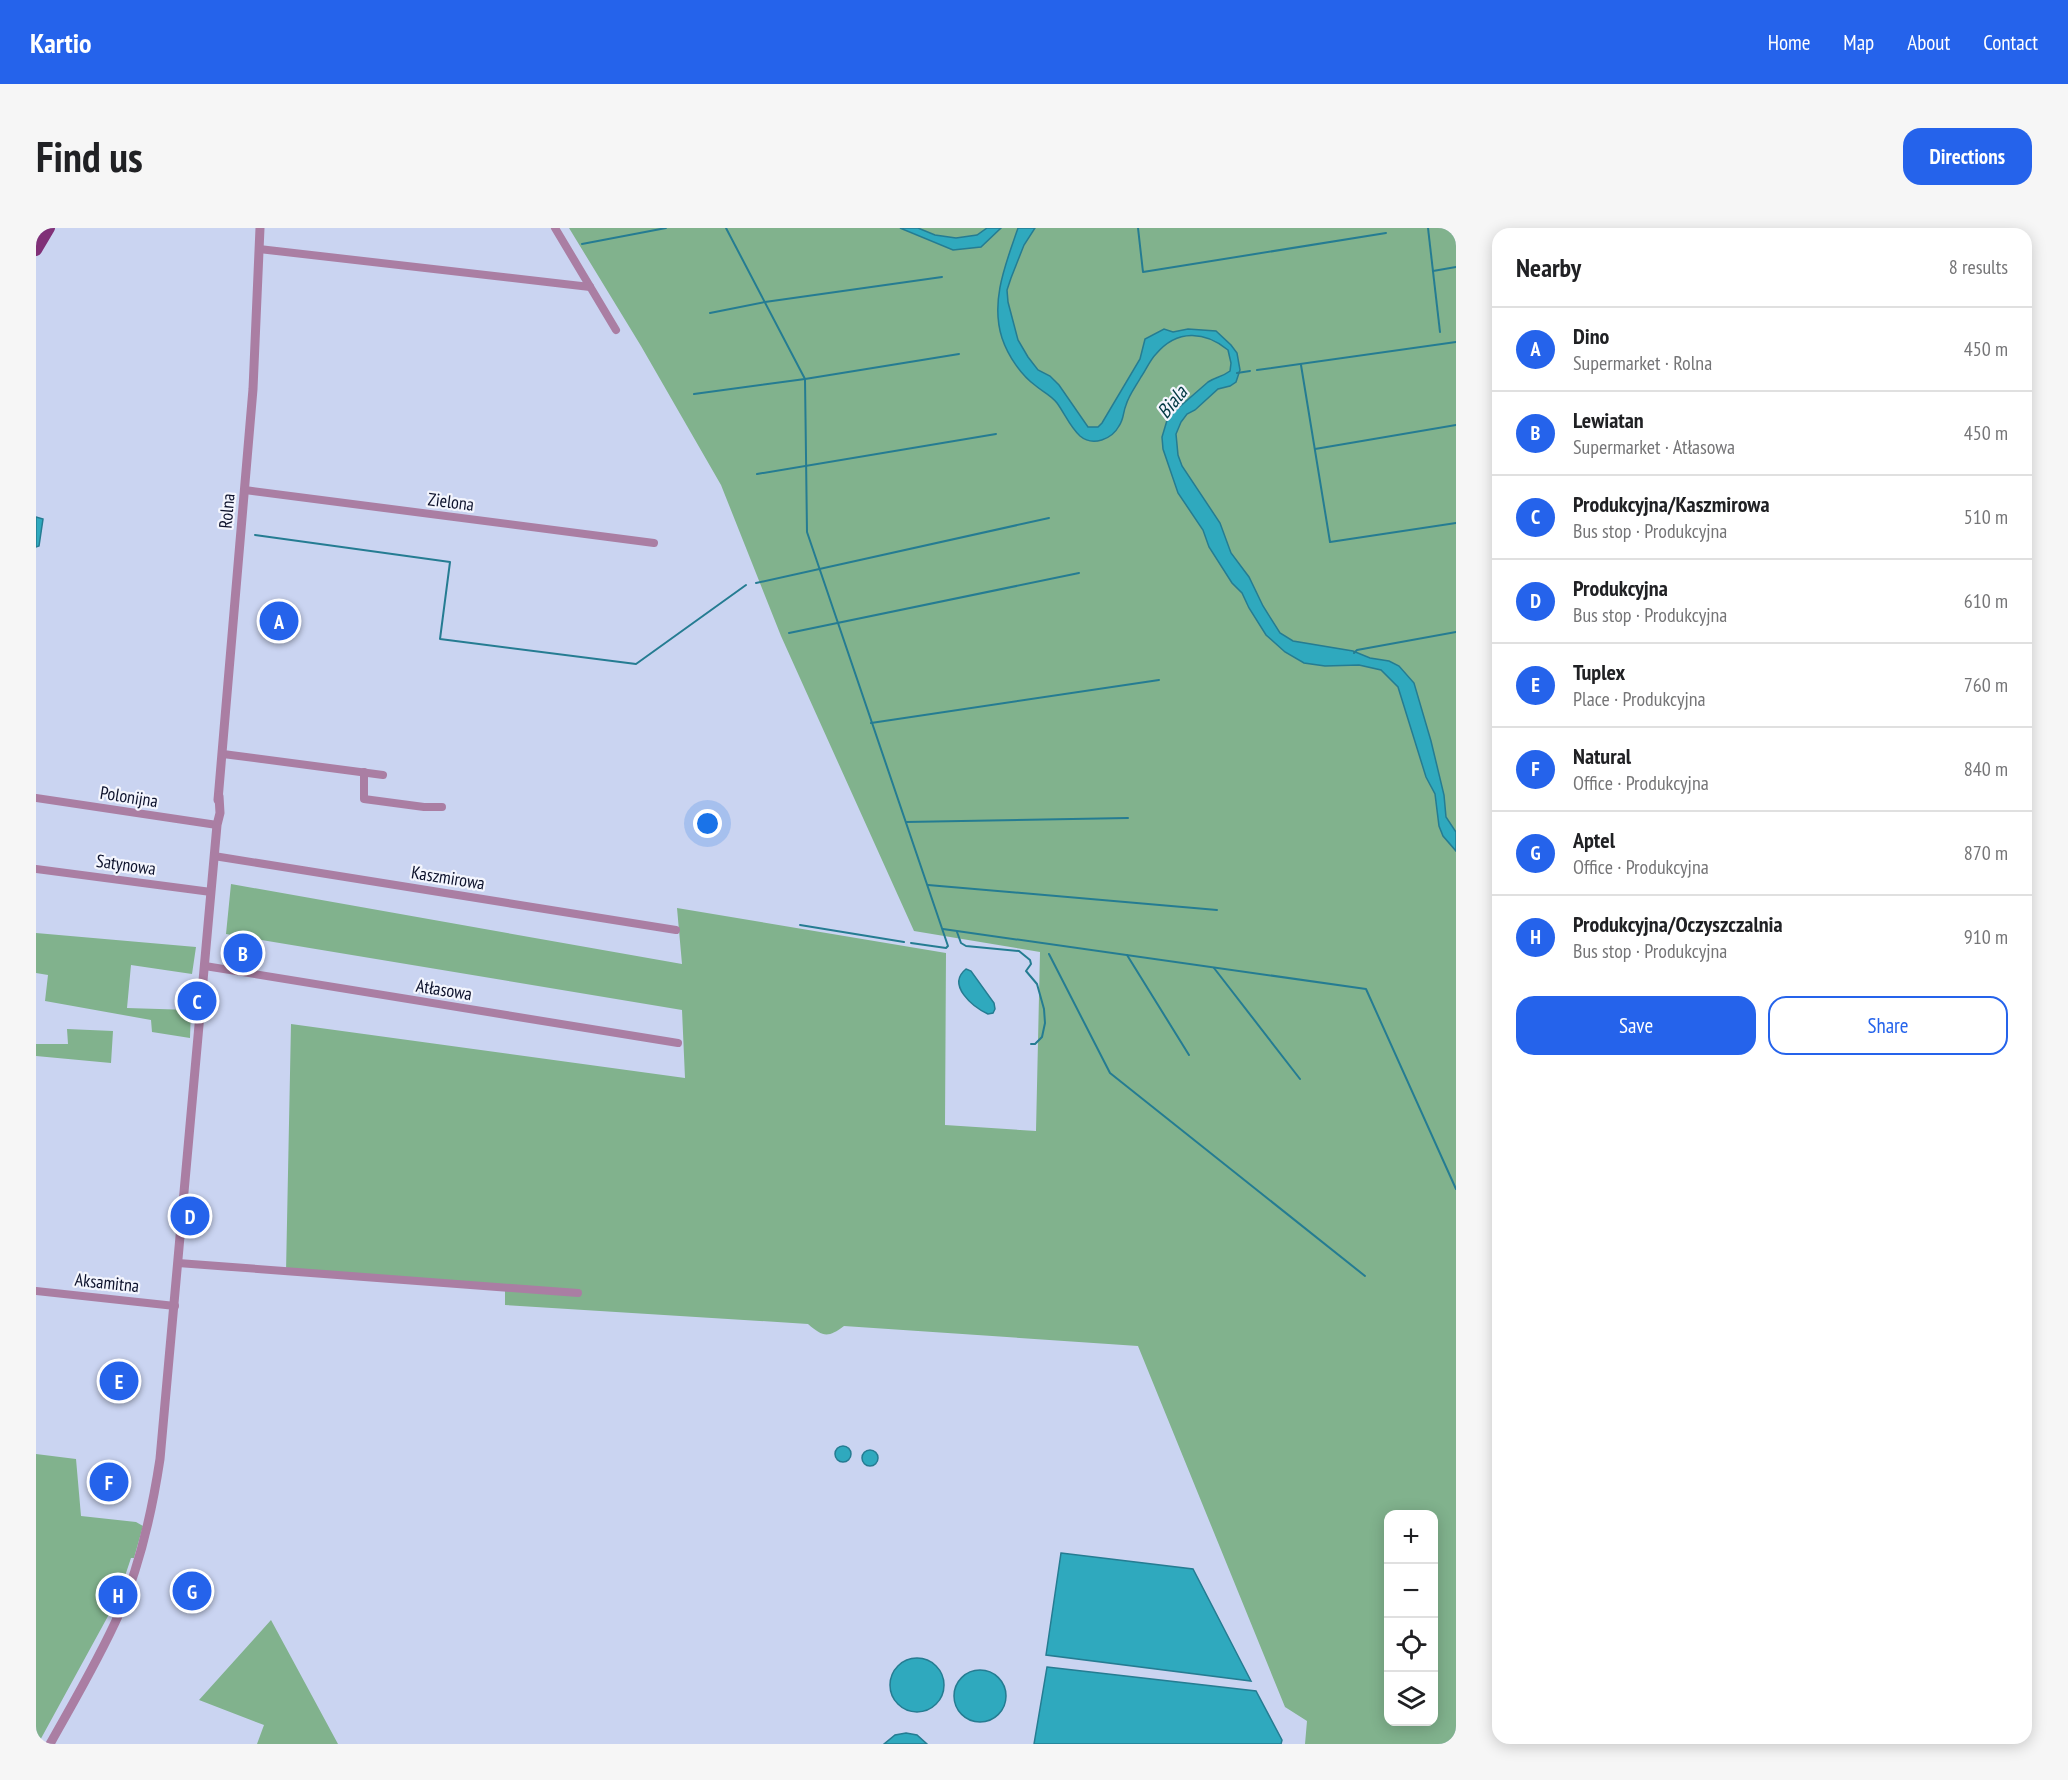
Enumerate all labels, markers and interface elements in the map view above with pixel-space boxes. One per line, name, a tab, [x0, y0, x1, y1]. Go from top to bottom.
text: Kartio	[30, 24, 92, 61]
text: Home	[1768, 29, 1810, 56]
text: Map	[1843, 29, 1874, 56]
text: About	[1907, 29, 1950, 56]
text: Contact	[1983, 29, 2038, 56]
button: Directions	[1903, 128, 2032, 185]
text: Find us	[36, 129, 143, 184]
text: Nearby	[1516, 251, 1581, 284]
text: 8 results	[1949, 254, 2008, 280]
text: Dino	[1573, 322, 1609, 350]
text: A	[1530, 336, 1541, 362]
text: 450 m	[1964, 336, 2008, 362]
text: Supermarket · Rolna	[1573, 350, 1712, 376]
water label: Biala	[1151, 380, 1194, 424]
text: Lewiatan	[1573, 406, 1644, 434]
text: B	[1531, 420, 1540, 446]
text: 450 m	[1964, 420, 2008, 446]
text: Supermarket · Atłasowa	[1573, 434, 1735, 460]
street label: Zielona	[427, 487, 475, 516]
text: Produkcyjna/Kaszmirowa	[1573, 490, 1770, 518]
street label: Rolna	[214, 493, 239, 529]
text: C	[1531, 504, 1540, 530]
text: 510 m	[1964, 504, 2008, 530]
text: Bus stop · Produkcyjna	[1573, 518, 1727, 544]
text: Produkcyjna	[1573, 574, 1668, 602]
text: D	[1530, 588, 1541, 614]
text: 610 m	[1964, 588, 2008, 614]
pin: A	[260, 598, 298, 644]
text: Bus stop · Produkcyjna	[1573, 602, 1727, 628]
text: Tuplex	[1573, 658, 1625, 686]
text: E	[1531, 672, 1540, 698]
text: 760 m	[1964, 672, 2008, 698]
text: Place · Produkcyjna	[1573, 686, 1705, 712]
text: Natural	[1573, 742, 1631, 770]
text: F	[1531, 756, 1540, 782]
text: 840 m	[1964, 756, 2008, 782]
text: Office · Produkcyjna	[1573, 770, 1709, 796]
street label: Polonijna	[99, 781, 160, 812]
your location	[693, 809, 722, 838]
text: Aptel	[1573, 826, 1615, 854]
text: G	[1530, 840, 1541, 866]
text: 870 m	[1964, 840, 2008, 866]
street label: Satynowa	[95, 849, 157, 880]
text: Office · Produkcyjna	[1573, 854, 1709, 880]
street label: Kaszmirowa	[410, 860, 487, 895]
text: Produkcyjna/Oczyszczalnia	[1573, 910, 1783, 938]
text: H	[1530, 924, 1541, 950]
text: 910 m	[1964, 924, 2008, 950]
pin: B	[224, 930, 262, 976]
text: Bus stop · Produkcyjna	[1573, 938, 1727, 964]
street label: Atłasowa	[415, 974, 474, 1005]
pin: C	[178, 978, 216, 1024]
button: Save	[1516, 996, 1756, 1055]
button: Share	[1768, 996, 2008, 1055]
pin: D	[170, 1194, 210, 1238]
street label: Aksamitna	[74, 1268, 140, 1297]
pin: E	[100, 1358, 139, 1404]
pin: F	[90, 1460, 128, 1504]
map controls	[1384, 1510, 1438, 1726]
button: +	[1384, 1510, 1438, 1564]
button: −	[1384, 1564, 1438, 1618]
pin: G	[172, 1568, 212, 1614]
pin: H	[98, 1572, 137, 1618]
button: locate	[1384, 1618, 1438, 1672]
button: layers	[1384, 1672, 1438, 1726]

